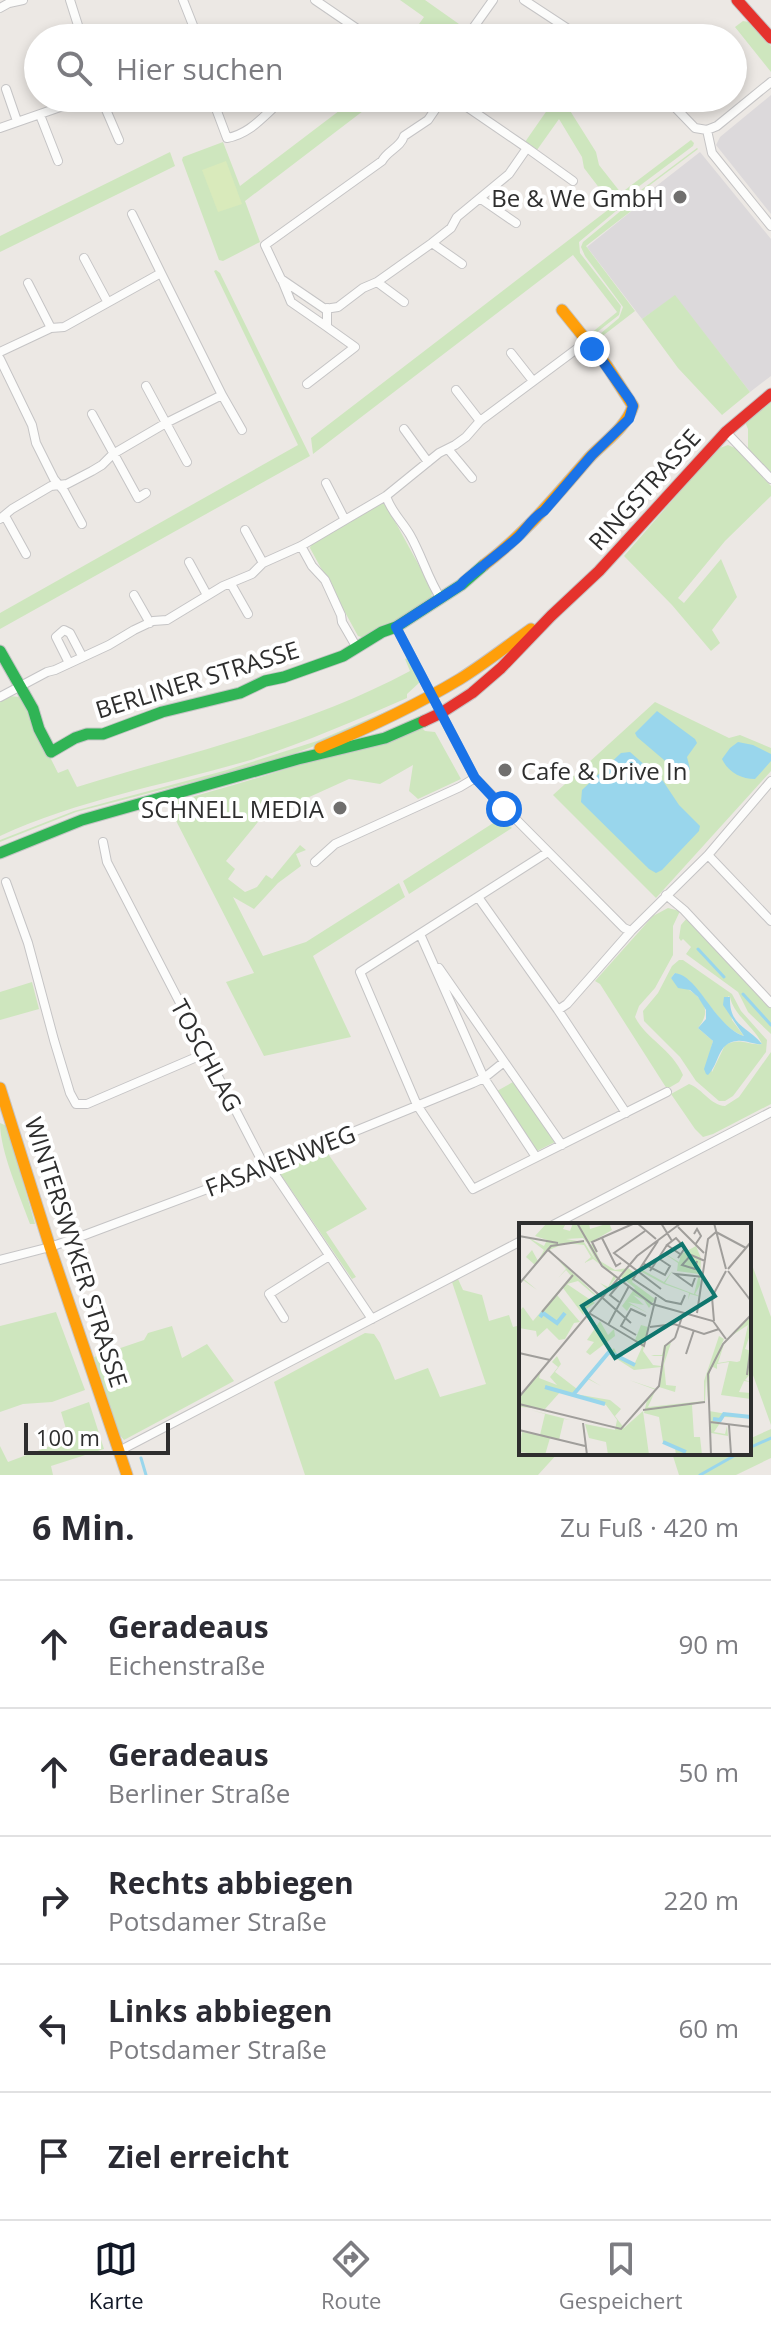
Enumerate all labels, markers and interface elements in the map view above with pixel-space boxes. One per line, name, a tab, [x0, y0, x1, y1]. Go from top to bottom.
search box	[24, 24, 747, 112]
icon: search	[52, 46, 96, 90]
text: Hier suchen	[116, 48, 283, 89]
place label: Be & We GmbH	[491, 181, 664, 214]
marker: Be & We GmbH	[671, 188, 689, 206]
route end	[574, 331, 610, 367]
street label: RINGSTRASSE	[581, 421, 707, 557]
street label: BERLINER STRASSE	[91, 632, 303, 726]
place label: Cafe & Drive In	[521, 754, 687, 787]
marker: Cafe & Drive In	[496, 761, 514, 779]
route start	[486, 791, 522, 827]
place label: SCHNELL MEDIA	[141, 792, 325, 825]
marker: SCHNELL MEDIA	[331, 799, 349, 817]
street label: TOSCHLAG	[164, 993, 250, 1117]
street label: WINTERSWYKER STRASSE	[18, 1113, 136, 1391]
street label: FASANENWEG	[200, 1116, 360, 1204]
inset map	[519, 1223, 751, 1455]
scale bar	[24, 1419, 170, 1455]
text: 100 m	[36, 1422, 100, 1452]
text: 6 Min.	[32, 1504, 135, 1550]
text: Zu Fuß · 420 m	[560, 1509, 739, 1545]
text: Geradeaus	[108, 1606, 269, 1647]
icon: ahead	[32, 1622, 76, 1666]
text: 90 m	[678, 1626, 739, 1662]
text: Eichenstraße	[108, 1647, 265, 1683]
text: Geradeaus	[108, 1734, 269, 1775]
icon: ahead	[32, 1750, 76, 1794]
text: 50 m	[678, 1754, 739, 1790]
text: Berliner Straße	[108, 1775, 290, 1811]
text: Rechts abbiegen	[108, 1862, 354, 1903]
icon: right	[32, 1878, 76, 1922]
text: 220 m	[664, 1882, 739, 1918]
text: Potsdamer Straße	[108, 1903, 327, 1939]
text: Links abbiegen	[108, 1990, 333, 2031]
icon: left	[32, 2006, 76, 2050]
text: 60 m	[678, 2010, 739, 2046]
text: Potsdamer Straße	[108, 2031, 327, 2067]
icon: arrive	[32, 2134, 76, 2178]
text: Ziel erreicht	[108, 2136, 289, 2177]
tab: Karte	[89, 2237, 144, 2315]
tab: Route	[321, 2237, 381, 2315]
tab: Gespeichert	[559, 2237, 682, 2315]

